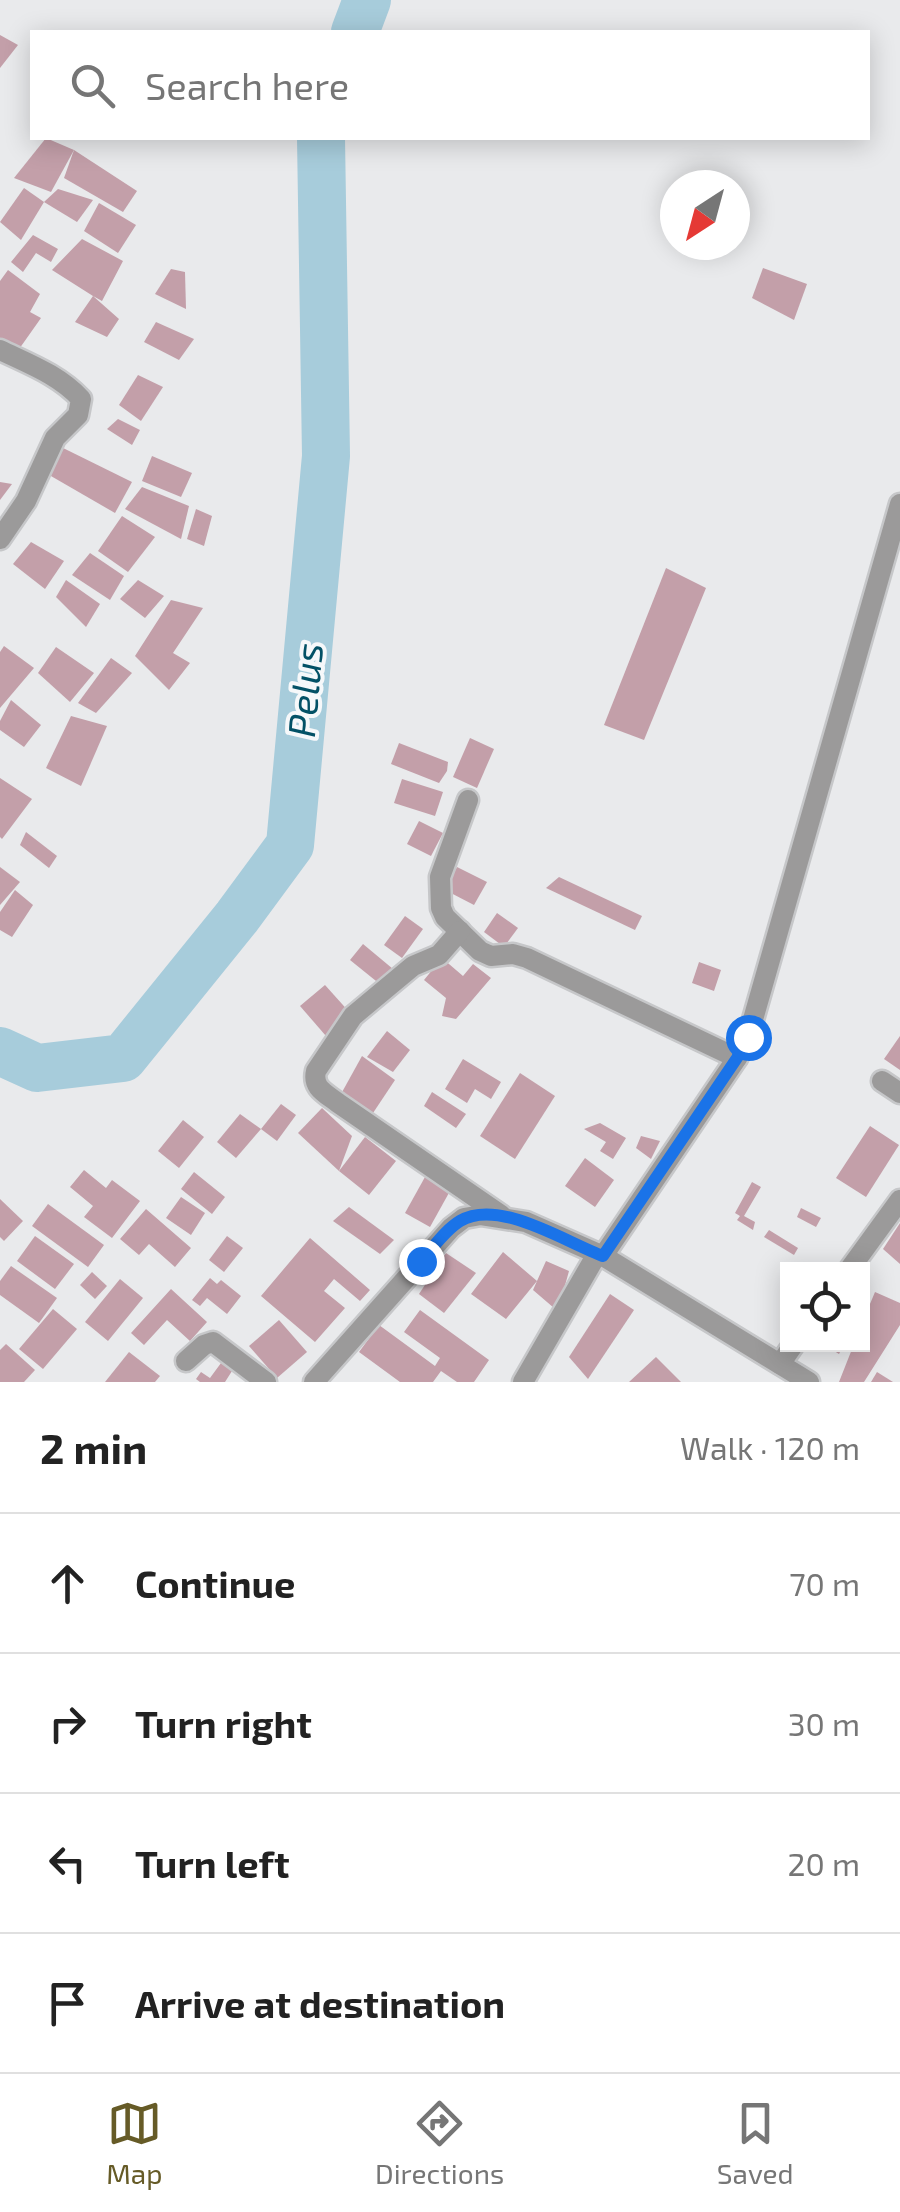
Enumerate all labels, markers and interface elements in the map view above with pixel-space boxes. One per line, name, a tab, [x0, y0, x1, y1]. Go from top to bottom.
search box	[30, 30, 870, 140]
icon: search	[65, 58, 120, 113]
text: Search here	[145, 62, 349, 108]
north arrow	[660, 170, 750, 260]
water label: Pelus	[277, 641, 331, 739]
route start	[726, 1015, 772, 1061]
route end	[399, 1239, 445, 1285]
map controls	[780, 1262, 870, 1352]
button: locate	[780, 1262, 870, 1352]
text: 2 min	[40, 1422, 147, 1472]
text: Walk · 120 m	[680, 1428, 860, 1466]
icon: ahead	[40, 1556, 95, 1611]
text: Continue	[135, 1560, 295, 1606]
text: 70 m	[789, 1564, 860, 1602]
icon: right	[40, 1696, 95, 1751]
text: Turn right	[135, 1700, 312, 1746]
text: 30 m	[788, 1704, 860, 1742]
icon: left	[40, 1836, 95, 1891]
text: Turn left	[135, 1840, 290, 1886]
text: 20 m	[788, 1844, 860, 1882]
icon: arrive	[40, 1976, 95, 2031]
text: Arrive at destination	[135, 1980, 505, 2026]
tab: Map	[106, 2096, 162, 2190]
tab: Directions	[375, 2096, 504, 2190]
tab: Saved	[717, 2096, 794, 2190]

